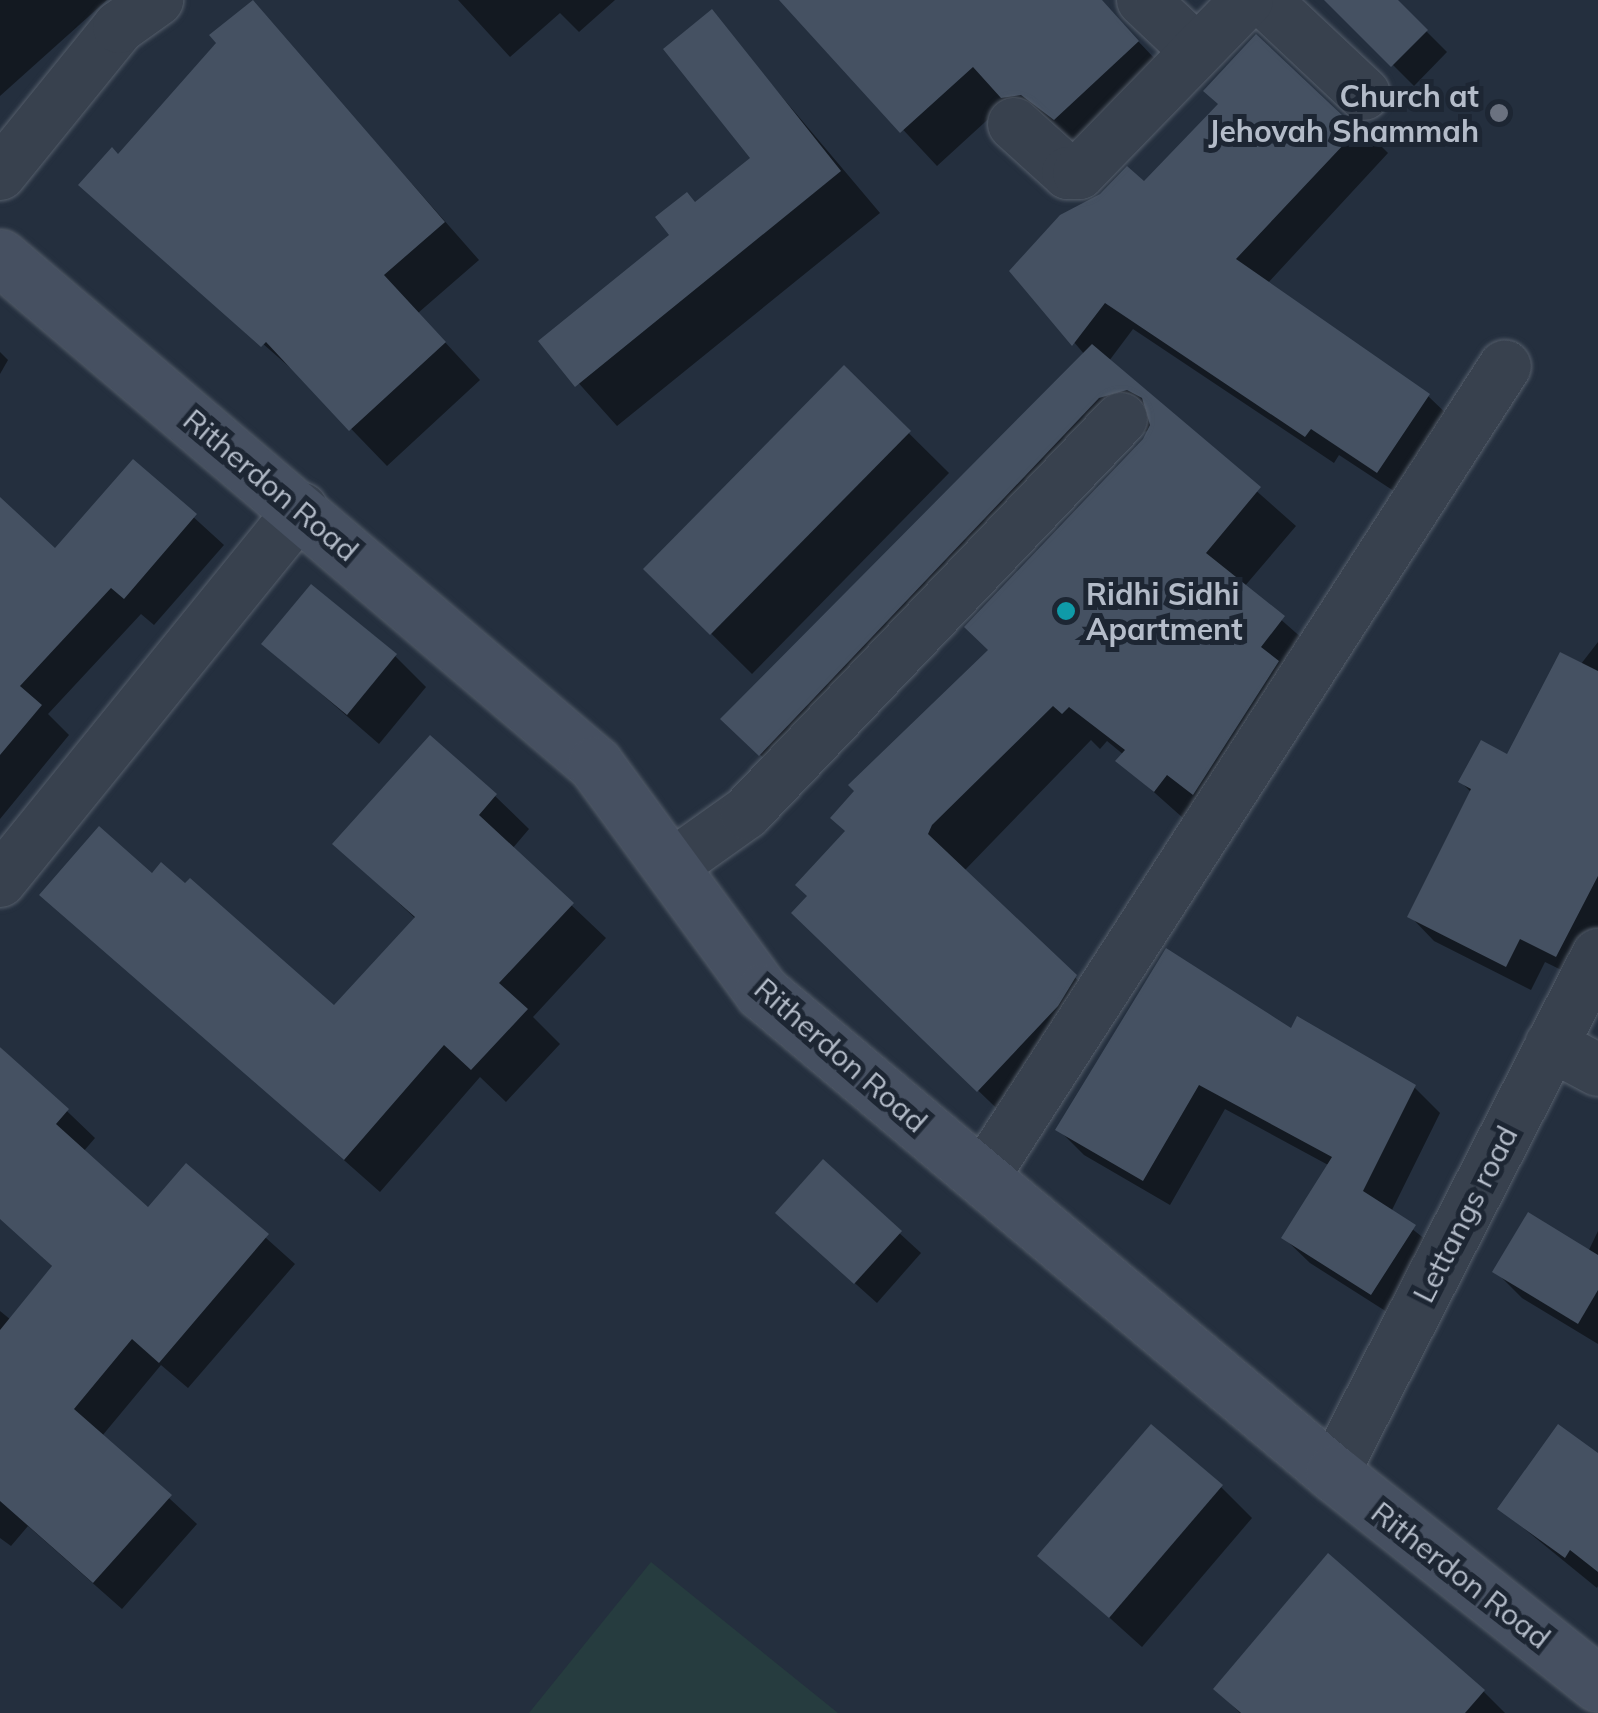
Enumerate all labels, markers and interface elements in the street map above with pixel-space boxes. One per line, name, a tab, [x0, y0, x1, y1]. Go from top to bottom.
place label: Church at Jehovah Shammah	[1209, 78, 1479, 148]
marker: Church at Jehovah Shammah	[1488, 102, 1510, 124]
street label: Ritherdon Road	[176, 401, 366, 569]
place label: Ridhi Sidhi Apartment	[1086, 576, 1243, 646]
marker: Ridhi Sidhi Apartment	[1055, 600, 1077, 622]
street label: Ritherdon Road	[747, 970, 935, 1140]
street label: Lettangs road	[1405, 1120, 1525, 1308]
street label: Ritherdon Road	[1364, 1494, 1558, 1656]

